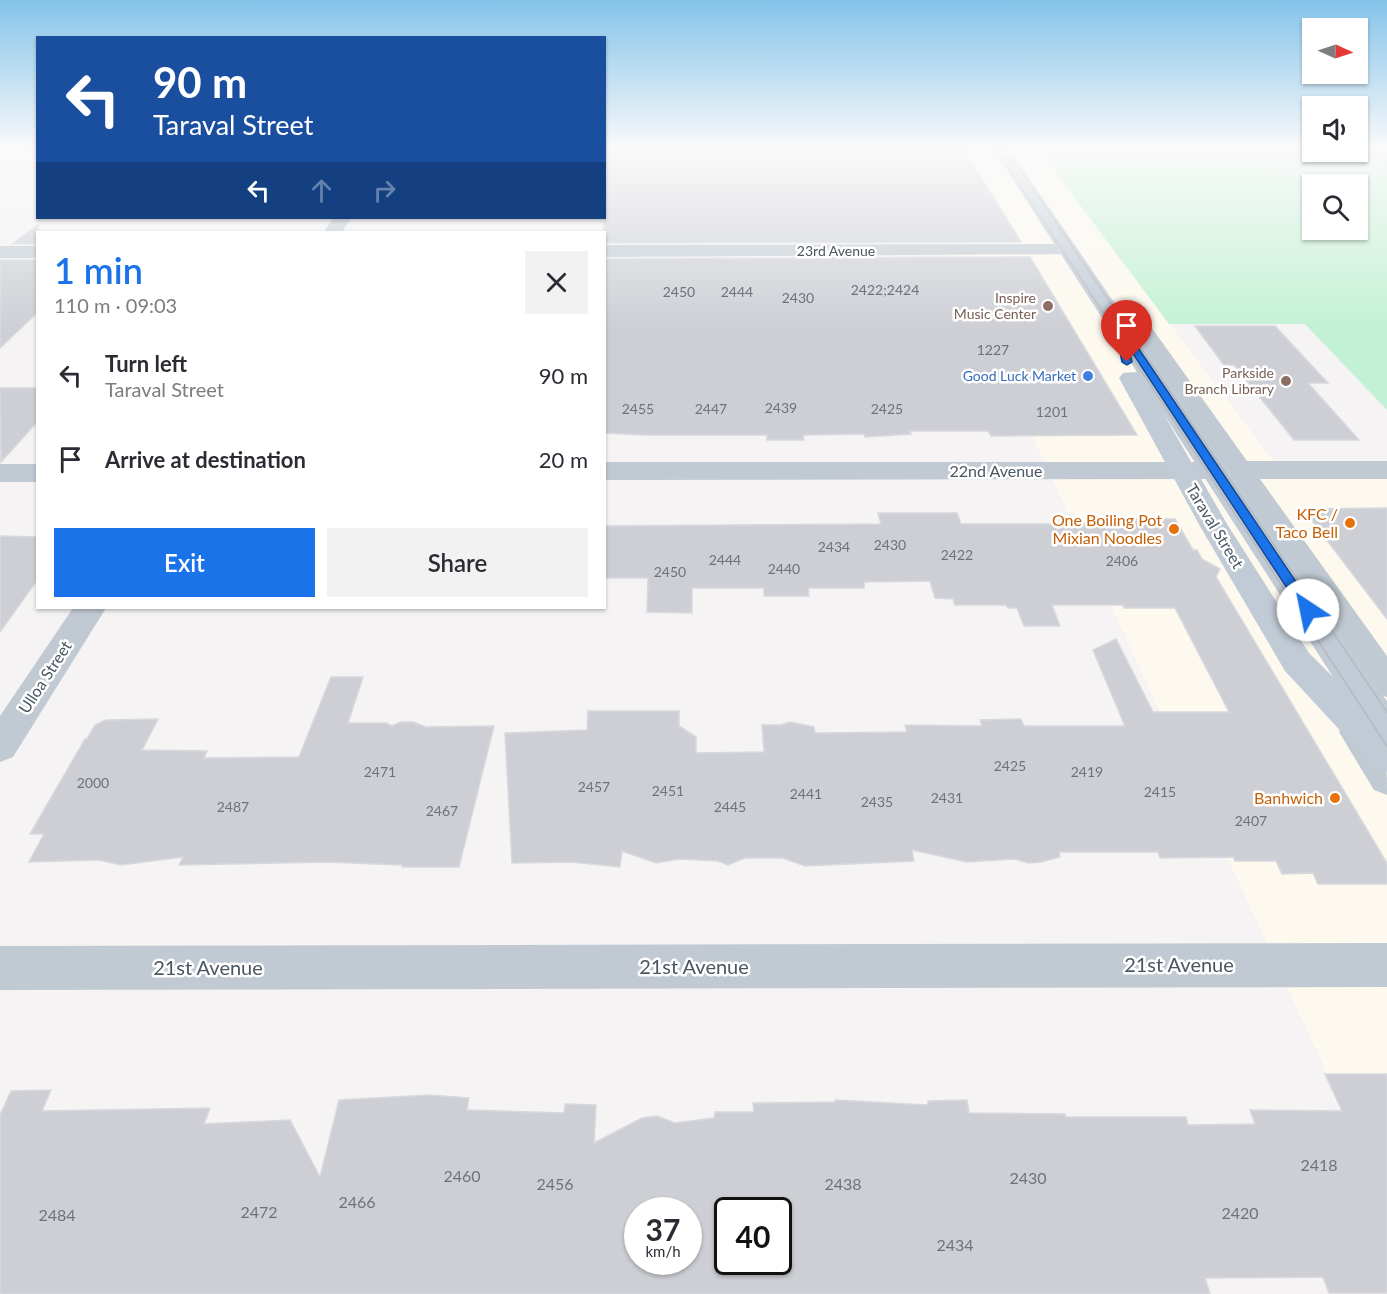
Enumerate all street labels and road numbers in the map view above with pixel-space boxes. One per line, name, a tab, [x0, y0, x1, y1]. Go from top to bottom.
street label: 23rd Avenue	[797, 242, 875, 259]
street label: 22nd Avenue	[950, 461, 1042, 480]
street label: Taraval Street	[1183, 480, 1248, 572]
street label: Ulloa Street	[14, 637, 75, 716]
street label: 21st Avenue	[1124, 952, 1234, 976]
street label: 21st Avenue	[639, 954, 749, 978]
street label: 21st Avenue	[153, 955, 263, 979]

